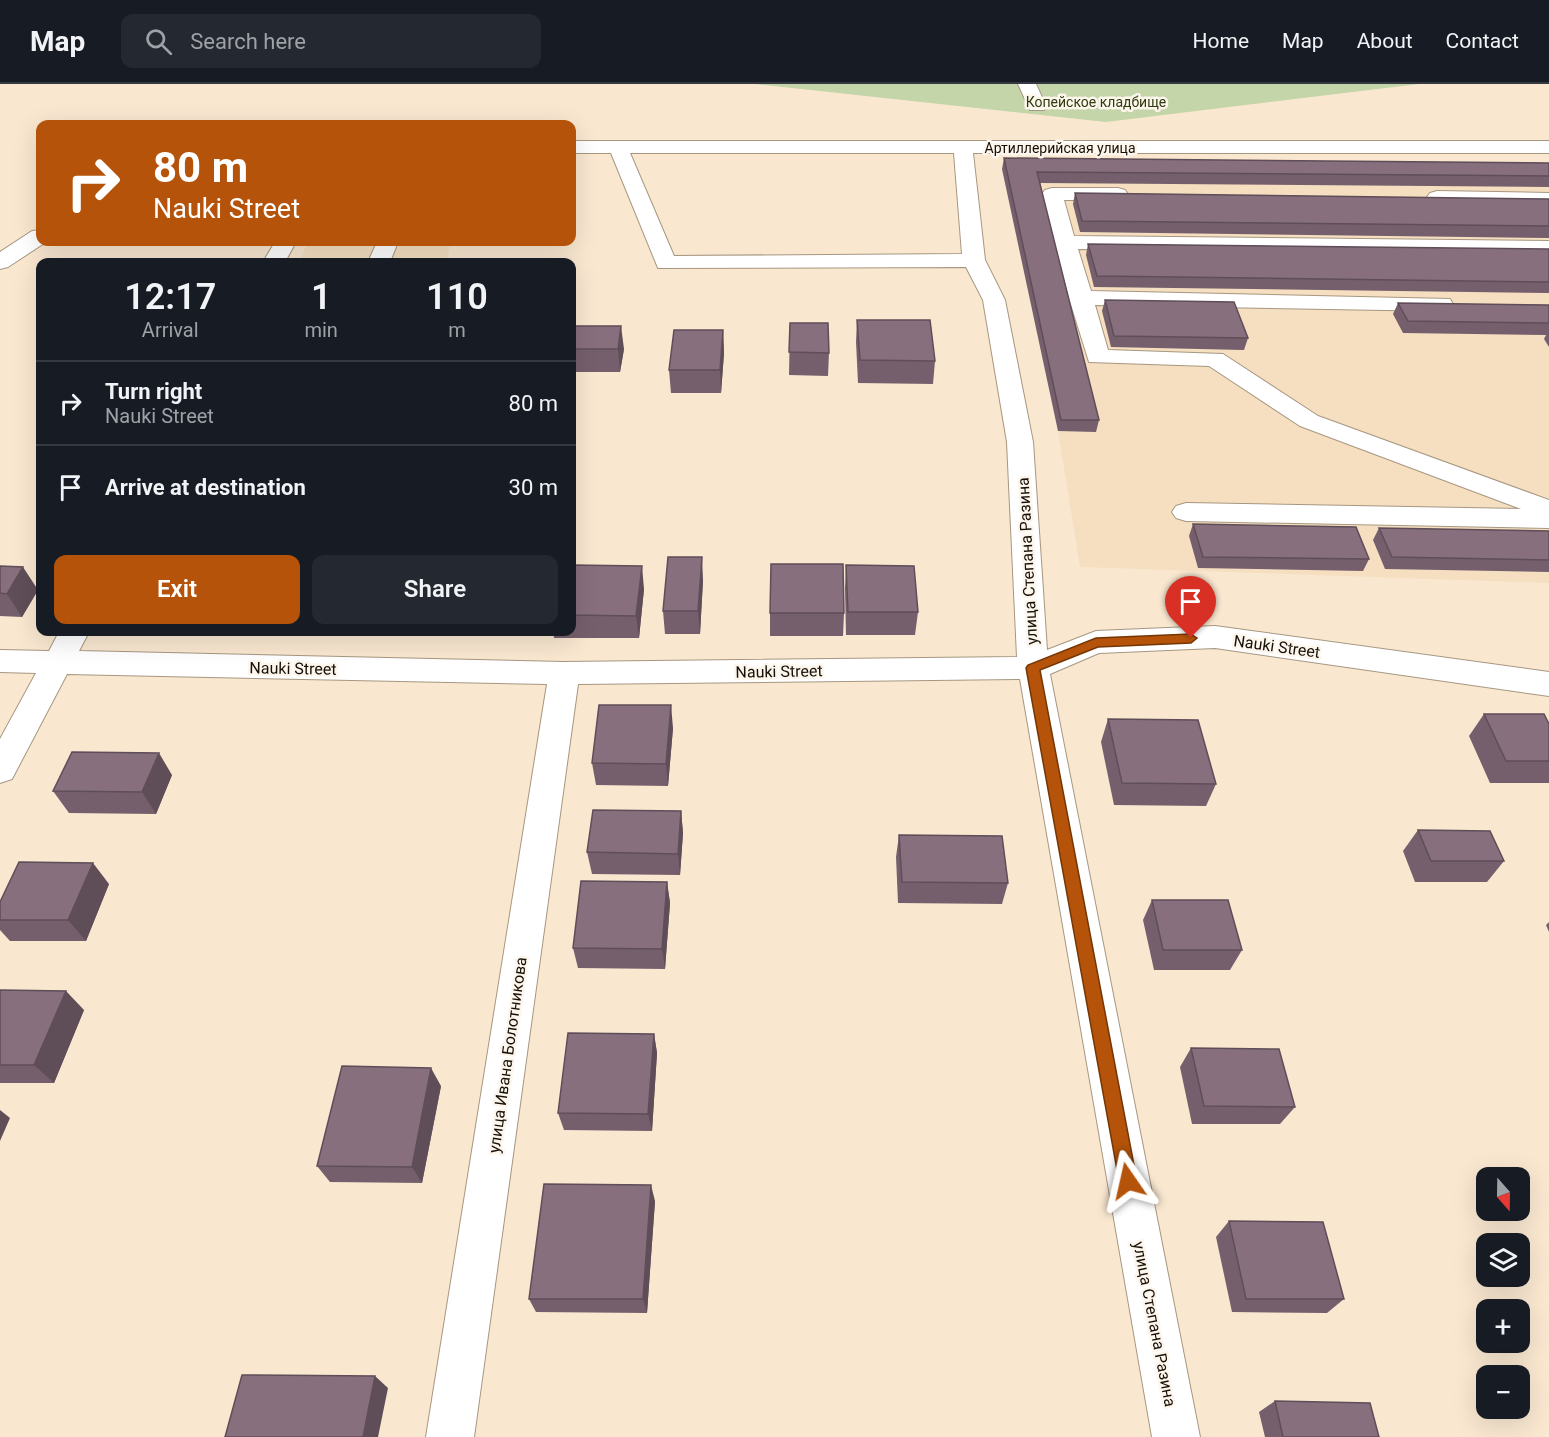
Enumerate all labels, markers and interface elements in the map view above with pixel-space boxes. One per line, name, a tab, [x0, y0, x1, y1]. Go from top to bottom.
search box	[121, 14, 541, 68]
text: Map	[30, 25, 85, 58]
icon: search	[142, 25, 175, 58]
text: Search here	[190, 29, 306, 54]
text: Home	[1193, 29, 1249, 53]
text: Map	[1282, 29, 1324, 53]
text: About	[1357, 29, 1413, 53]
text: Contact	[1446, 29, 1519, 53]
park label: Копейское кладбище	[1026, 94, 1166, 110]
street label: Артиллерийская улица	[985, 140, 1136, 156]
text: 80 m	[153, 143, 248, 192]
icon: right	[54, 144, 132, 222]
text: Nauki Street	[153, 193, 300, 225]
text: 12:17	[124, 276, 216, 318]
text: 1	[311, 276, 331, 318]
text: 110	[426, 276, 488, 318]
text: Arrival	[142, 318, 199, 342]
text: min	[304, 318, 338, 342]
text: m	[448, 318, 466, 342]
text: Turn right	[105, 379, 202, 404]
icon: right	[54, 387, 87, 420]
text: 80 m	[509, 391, 558, 416]
text: Nauki Street	[105, 404, 214, 428]
icon: arrive	[54, 471, 87, 504]
text: Arrive at destination	[105, 475, 306, 500]
text: 30 m	[509, 475, 558, 500]
street label: улица Степана Разина	[1014, 477, 1041, 645]
button: Exit	[54, 555, 300, 624]
button: Share	[312, 555, 558, 624]
pin	[1165, 576, 1216, 638]
icon: arrive	[1174, 585, 1207, 618]
street label: Nauki Street	[1232, 631, 1321, 662]
street label: Nauki Street	[249, 658, 337, 679]
street label: Nauki Street	[735, 661, 823, 682]
street label: улица Ивана Болотникова	[484, 956, 531, 1154]
position arrow	[1096, 1149, 1160, 1213]
north arrow	[1476, 1167, 1530, 1221]
map controls	[1476, 1167, 1530, 1419]
button: layers	[1476, 1233, 1530, 1287]
street label: улица Степана Разина	[1129, 1240, 1180, 1408]
button: +	[1476, 1299, 1530, 1353]
button: −	[1476, 1365, 1530, 1419]

